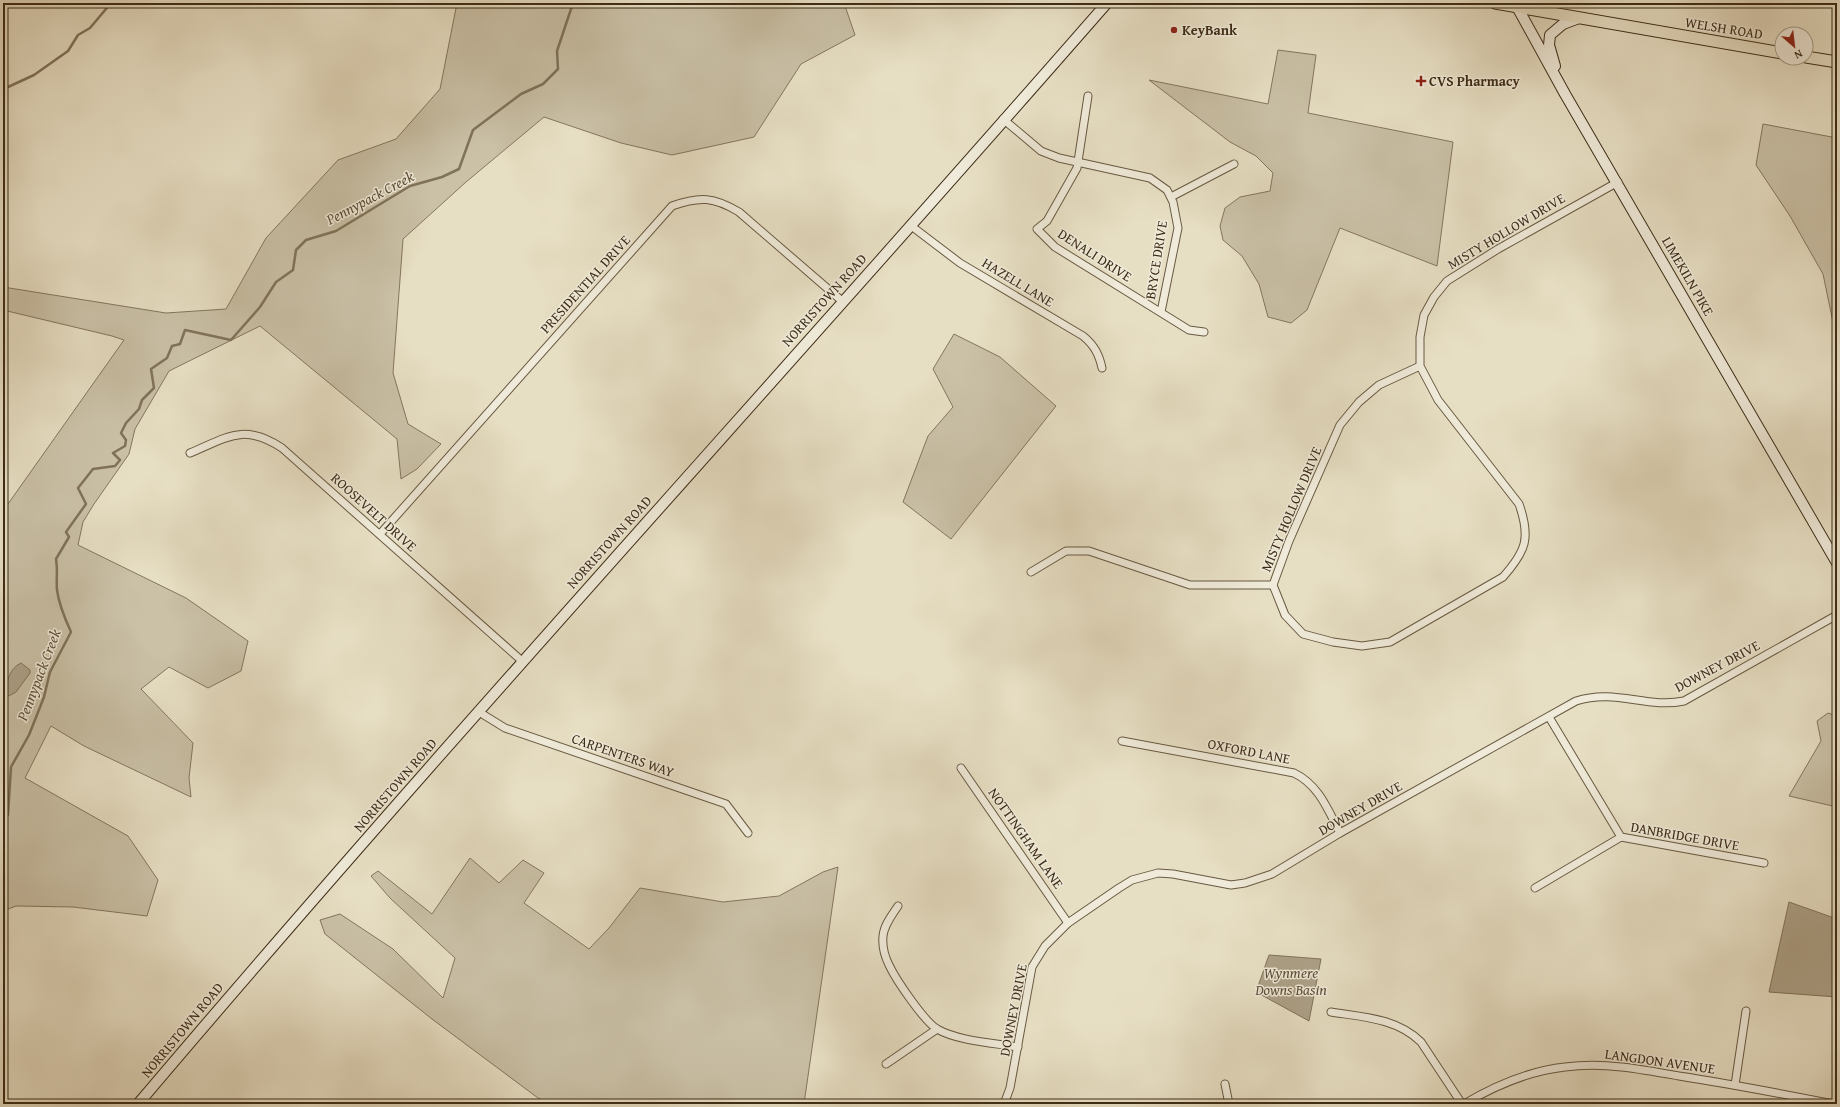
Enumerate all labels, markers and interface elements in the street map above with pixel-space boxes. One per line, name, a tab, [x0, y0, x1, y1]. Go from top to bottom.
street label: WELSH ROAD	[1684, 12, 1764, 44]
place label: KeyBank	[1182, 20, 1238, 40]
marker: KeyBank	[1169, 25, 1179, 35]
north arrow	[1774, 26, 1814, 66]
text: N	[1791, 46, 1806, 64]
place label: CVS Pharmacy	[1429, 71, 1520, 91]
marker: CVS Pharmacy	[1416, 76, 1426, 86]
water label: Pennypack Creek	[321, 166, 417, 230]
street label: MISTY HOLLOW DRIVE	[1443, 188, 1569, 274]
street label: BRYCE DRIVE	[1140, 219, 1172, 301]
street label: DENALI DRIVE	[1054, 224, 1136, 286]
street label: PRESIDENTIAL DRIVE	[535, 230, 635, 338]
street label: LIMEKILN PIKE	[1657, 233, 1719, 319]
street label: NORRISTOWN ROAD	[777, 249, 871, 351]
street label: HAZELL LANE	[978, 253, 1058, 311]
street label: MISTY HOLLOW DRIVE	[1256, 443, 1326, 575]
street label: ROOSEVELT DRIVE	[327, 468, 421, 556]
street label: NORRISTOWN ROAD	[562, 491, 656, 593]
water label: Pennypack Creek	[11, 626, 66, 725]
street label: DOWNEY DRIVE	[1671, 635, 1763, 697]
street label: CARPENTERS WAY	[569, 728, 677, 782]
street label: OXFORD LANE	[1206, 733, 1292, 769]
street label: NORRISTOWN ROAD	[349, 734, 441, 836]
street label: DOWNEY DRIVE	[1314, 776, 1406, 840]
street label: NOTTINGHAM LANE	[984, 784, 1068, 892]
street label: DANBRIDGE DRIVE	[1629, 817, 1741, 855]
street label: DOWNEY DRIVE	[994, 962, 1032, 1058]
water label: Wynmere Downs Basin	[1254, 962, 1327, 1000]
street label: NORRISTOWN ROAD	[136, 978, 228, 1082]
street label: LANGDON AVENUE	[1604, 1043, 1716, 1079]

